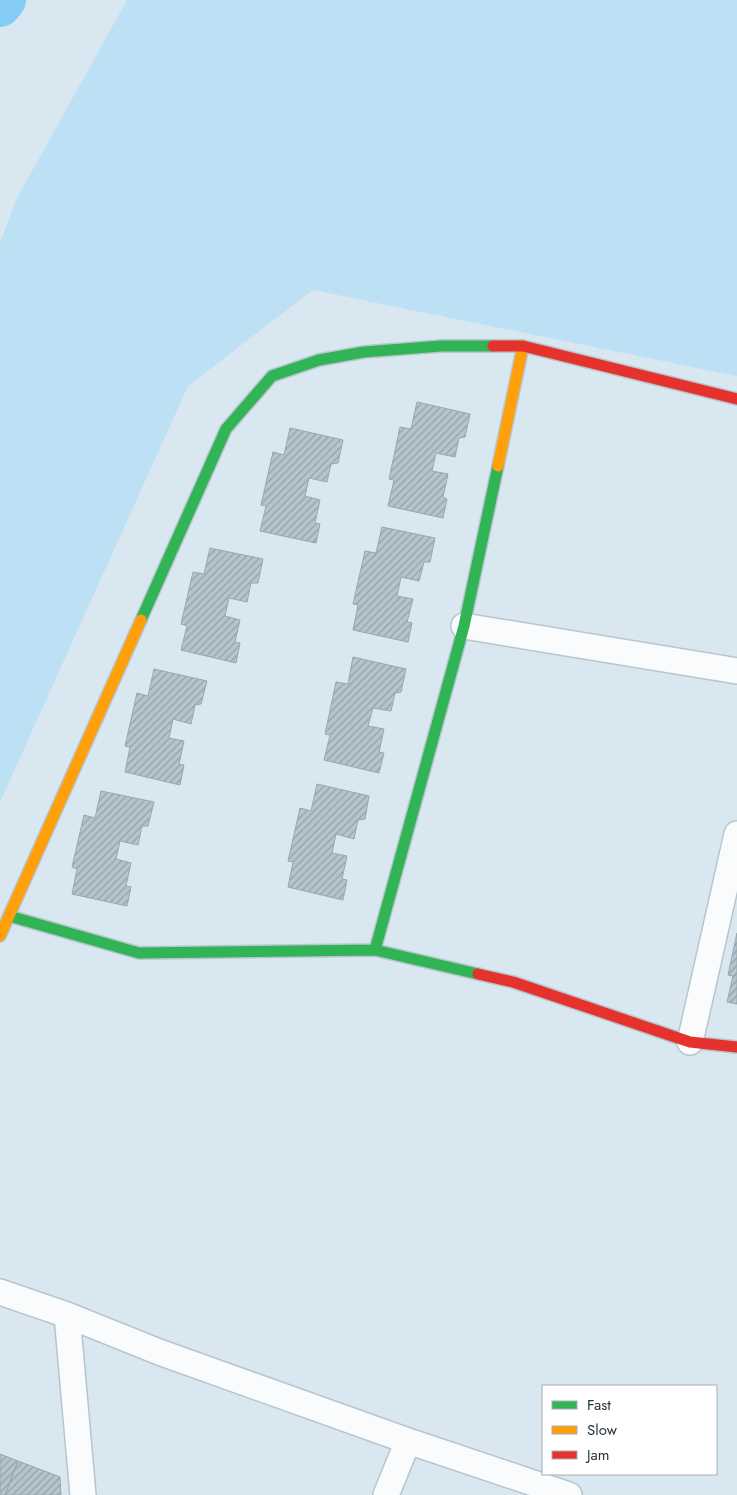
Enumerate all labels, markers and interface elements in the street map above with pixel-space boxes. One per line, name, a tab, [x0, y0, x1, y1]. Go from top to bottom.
legend	[542, 1385, 717, 1475]
text: Fast	[587, 1394, 611, 1416]
text: Slow	[587, 1419, 618, 1441]
text: Jam	[585, 1444, 610, 1466]

